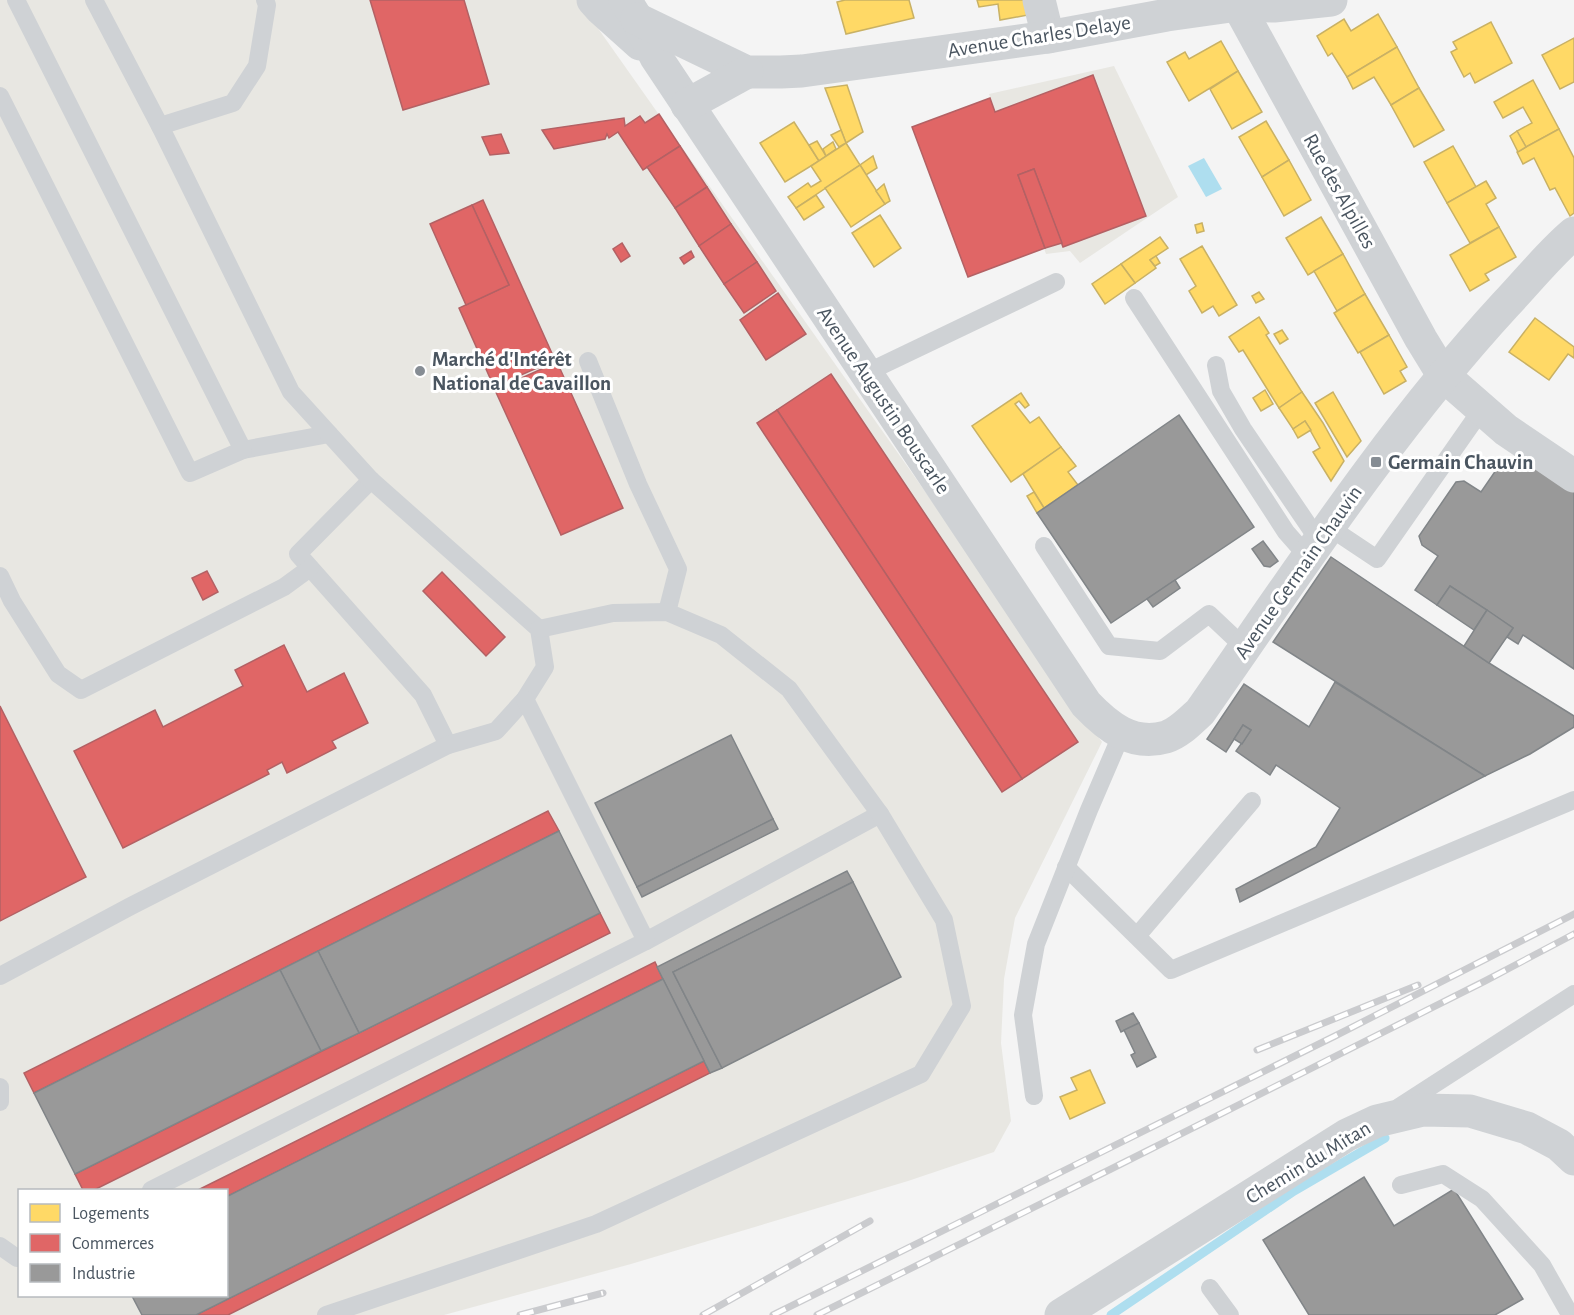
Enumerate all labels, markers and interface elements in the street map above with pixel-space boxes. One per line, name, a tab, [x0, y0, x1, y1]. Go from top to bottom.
street label: Avenue Charles Delaye	[946, 12, 1132, 61]
street label: Rue des Alpilles	[1299, 130, 1380, 252]
street label: Avenue Augustin Bouscarle	[813, 303, 954, 498]
place label: Marché d'Intérêt National de Cavaillon	[432, 349, 611, 394]
marker: Marché d'Intérêt National de Cavaillon	[413, 364, 427, 378]
place label: Germain Chauvin	[1388, 452, 1533, 473]
marker: Germain Chauvin	[1369, 455, 1383, 469]
street label: Avenue Germain Chauvin	[1231, 482, 1366, 663]
street label: Chemin du Mitan	[1242, 1117, 1374, 1208]
legend	[18, 1189, 228, 1297]
text: Logements	[72, 1205, 150, 1223]
text: Commerces	[72, 1235, 154, 1253]
text: Industrie	[72, 1265, 135, 1283]

